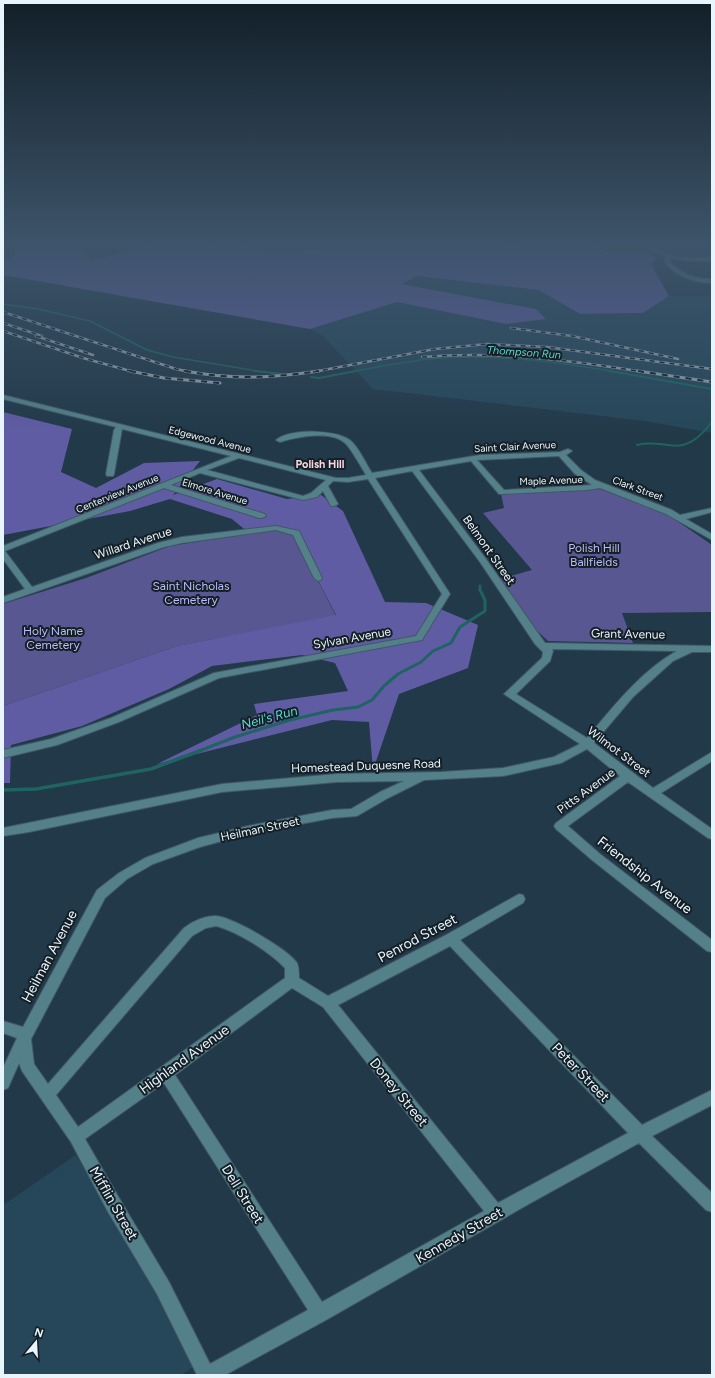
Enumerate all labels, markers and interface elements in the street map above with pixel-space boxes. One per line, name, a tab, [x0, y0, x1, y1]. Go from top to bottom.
water label: Thompson Run	[487, 343, 561, 362]
street label: Edgewood Avenue	[167, 423, 253, 456]
street label: Saint Clair Avenue	[474, 438, 557, 455]
district label: Polish Hill	[295, 458, 345, 471]
street label: Centerview Avenue	[74, 471, 161, 516]
street label: Maple Avenue	[519, 473, 583, 488]
street label: Clark Street	[611, 473, 665, 504]
street label: Elmore Avenue	[181, 475, 250, 508]
street label: Belmont Street	[460, 513, 518, 588]
street label: Willard Avenue	[93, 524, 174, 562]
park label: Polish Hill Ballfields	[568, 541, 620, 569]
park label: Saint Nicholas Cemetery	[152, 579, 230, 607]
park label: Holy Name Cemetery	[23, 624, 83, 652]
street label: Sylvan Avenue	[312, 624, 392, 652]
street label: Grant Avenue	[591, 626, 666, 642]
water label: Neil's Run	[239, 703, 299, 732]
street label: Wilmot Street	[585, 724, 654, 781]
street label: Homestead Duquesne Road	[291, 756, 441, 776]
street label: Pitts Avenue	[554, 765, 618, 817]
street label: Heilman Street	[219, 814, 301, 844]
street label: Friendship Avenue	[594, 833, 696, 918]
street label: Heilman Avenue	[18, 907, 81, 1005]
street label: Penrod Street	[375, 910, 460, 966]
street label: Highland Avenue	[136, 1021, 233, 1098]
street label: Peter Street	[548, 1039, 613, 1106]
street label: Doney Street	[366, 1055, 431, 1130]
street label: Dell Street	[218, 1162, 267, 1227]
street label: Mifflin Street	[86, 1163, 141, 1243]
street label: Kennedy Street	[413, 1204, 506, 1267]
north arrow	[16, 1322, 56, 1362]
text: N	[33, 1325, 45, 1340]

